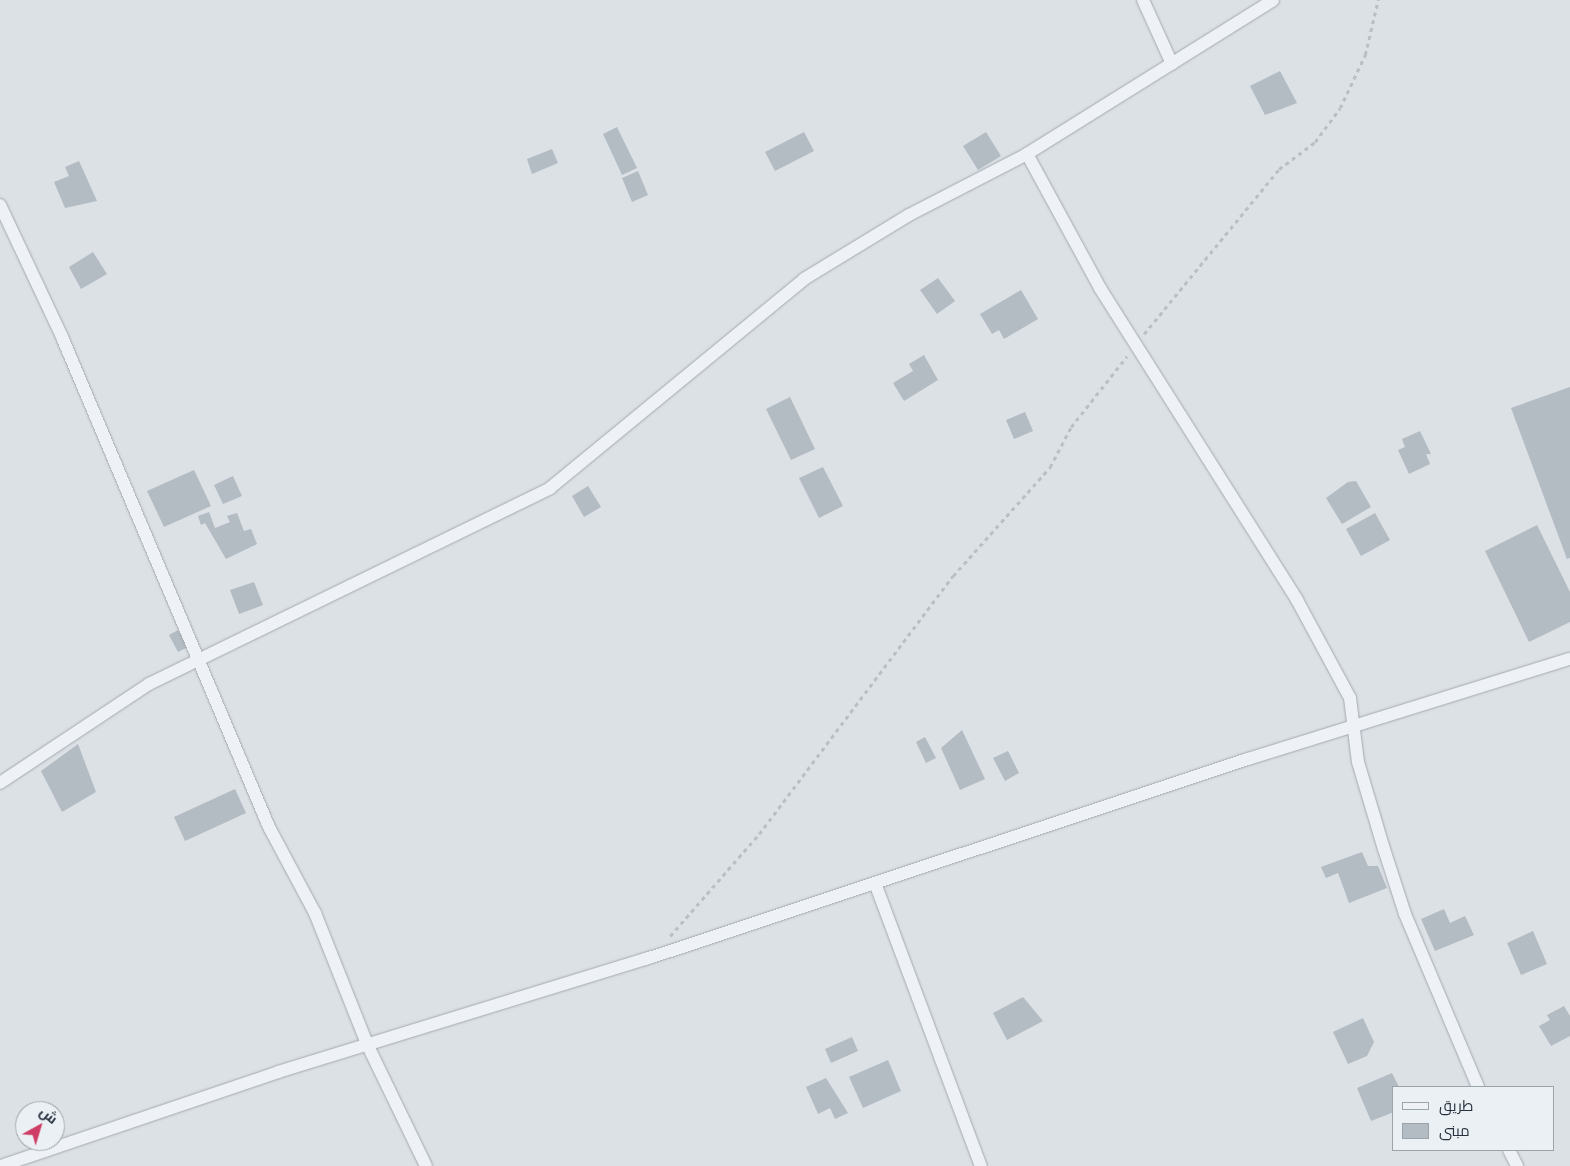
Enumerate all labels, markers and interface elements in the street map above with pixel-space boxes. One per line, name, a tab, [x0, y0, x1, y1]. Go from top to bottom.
legend	[1392, 1086, 1555, 1151]
text: طريق	[1439, 1097, 1473, 1115]
north arrow	[15, 1101, 65, 1151]
text: ش	[36, 1102, 61, 1128]
text: مبنى	[1439, 1122, 1470, 1140]

